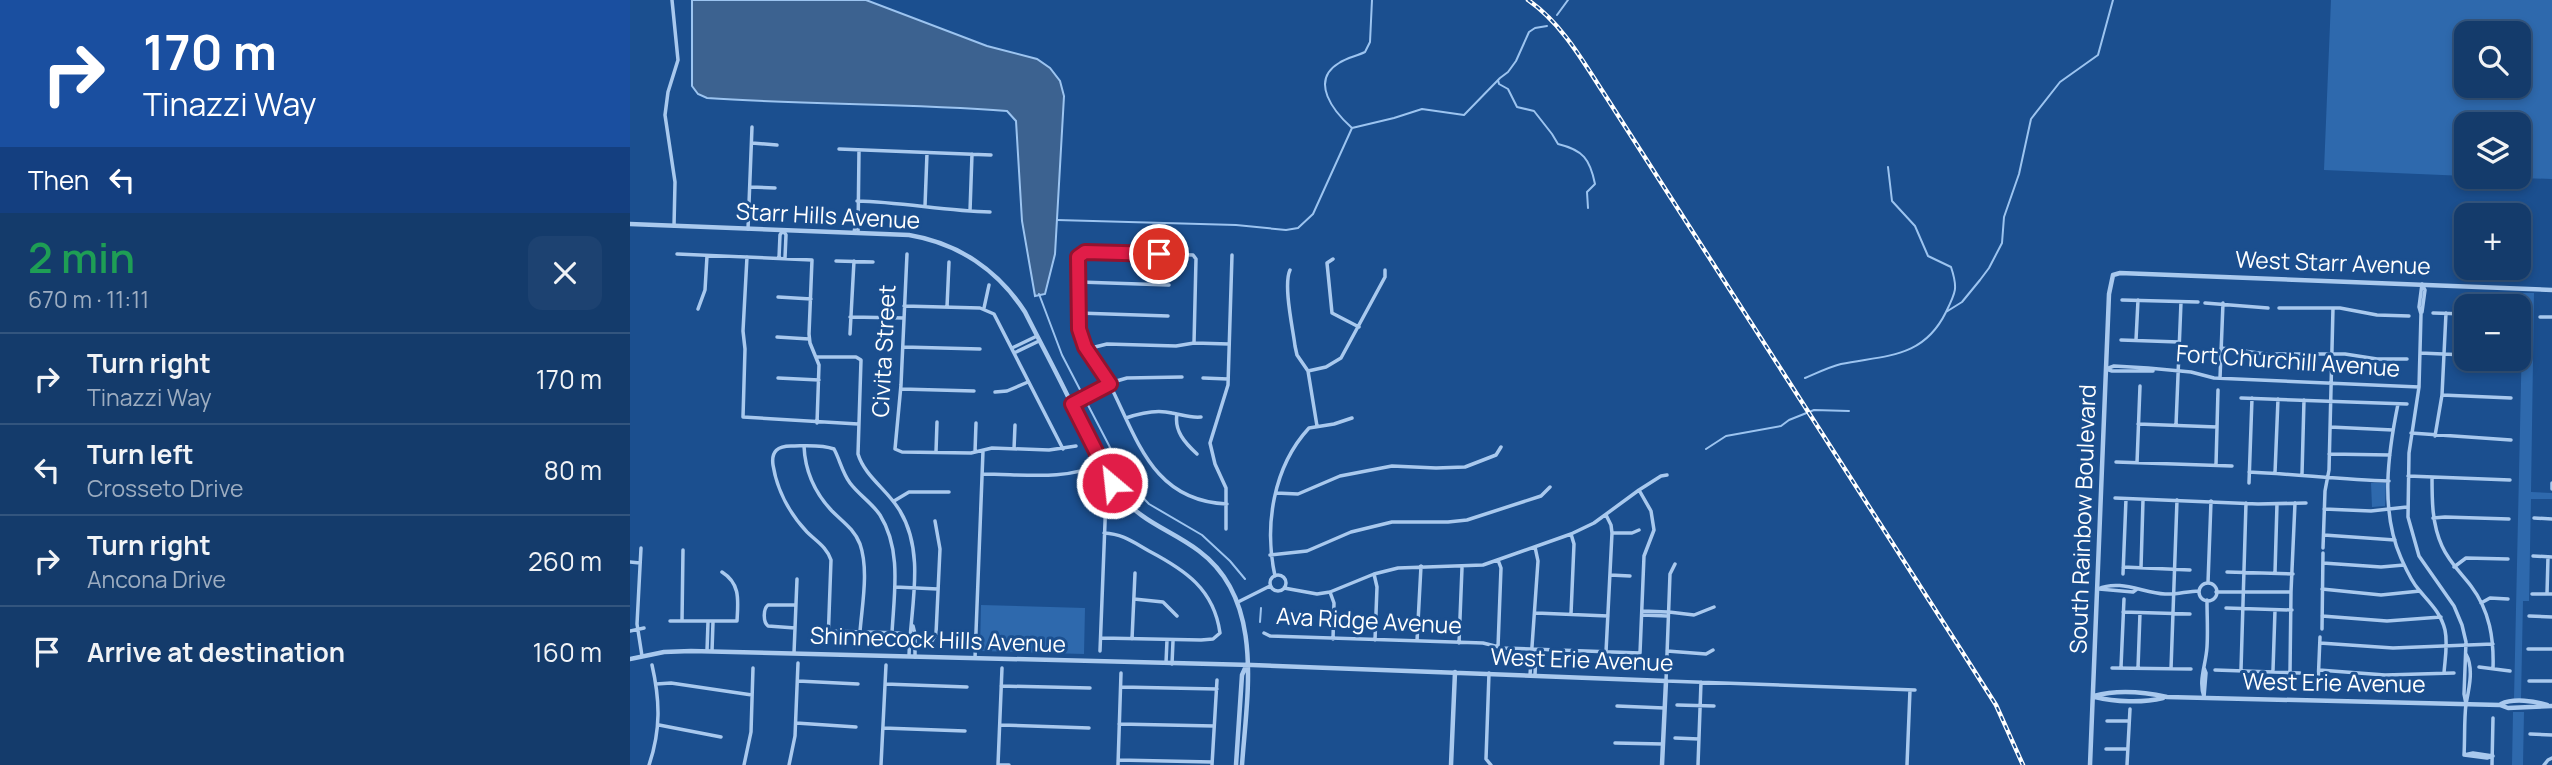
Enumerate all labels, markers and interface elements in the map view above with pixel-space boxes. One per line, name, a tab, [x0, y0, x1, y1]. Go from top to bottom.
text: 170 m	[143, 18, 277, 85]
map controls	[2454, 21, 2531, 371]
button: search	[2454, 21, 2531, 98]
icon: right	[28, 28, 119, 119]
text: Tinazzi Way	[143, 82, 316, 126]
button: layers	[2454, 112, 2531, 189]
icon: left	[103, 161, 141, 199]
text: Then	[28, 162, 89, 198]
street label: Starr Hills Avenue	[735, 194, 921, 236]
button: +	[2454, 203, 2531, 280]
pin	[1129, 224, 1189, 284]
text: 2 min	[28, 228, 135, 286]
icon: arrive	[1140, 235, 1178, 273]
button: close	[528, 236, 602, 310]
street label: West Starr Avenue	[2235, 243, 2431, 281]
text: 670 m · 11:11	[28, 283, 149, 315]
street label: Civita Street	[864, 284, 902, 418]
button: −	[2454, 294, 2531, 371]
street label: Fort Churchill Avenue	[2175, 336, 2401, 384]
text: Turn right	[87, 345, 211, 381]
icon: right	[28, 360, 66, 398]
text: 170 m	[536, 361, 602, 397]
text: Tinazzi Way	[87, 381, 212, 413]
street label: South Rainbow Boulevard	[2061, 384, 2103, 654]
text: Turn left	[87, 436, 194, 472]
position arrow	[1075, 446, 1149, 520]
icon: left	[28, 451, 66, 489]
text: 80 m	[544, 452, 602, 488]
text: Crosseto Drive	[87, 472, 243, 504]
text: Turn right	[87, 527, 211, 563]
icon: right	[28, 542, 66, 580]
text: 260 m	[528, 543, 602, 579]
text: Ancona Drive	[87, 563, 226, 595]
street label: Ava Ridge Avenue	[1275, 599, 1463, 641]
street label: Shinnecock Hills Avenue	[810, 619, 1066, 659]
icon: arrive	[28, 633, 66, 671]
text: Arrive at destination	[87, 634, 345, 670]
text: 160 m	[533, 634, 602, 670]
street label: West Erie Avenue	[1490, 640, 1674, 678]
street label: West Erie Avenue	[2242, 664, 2426, 700]

